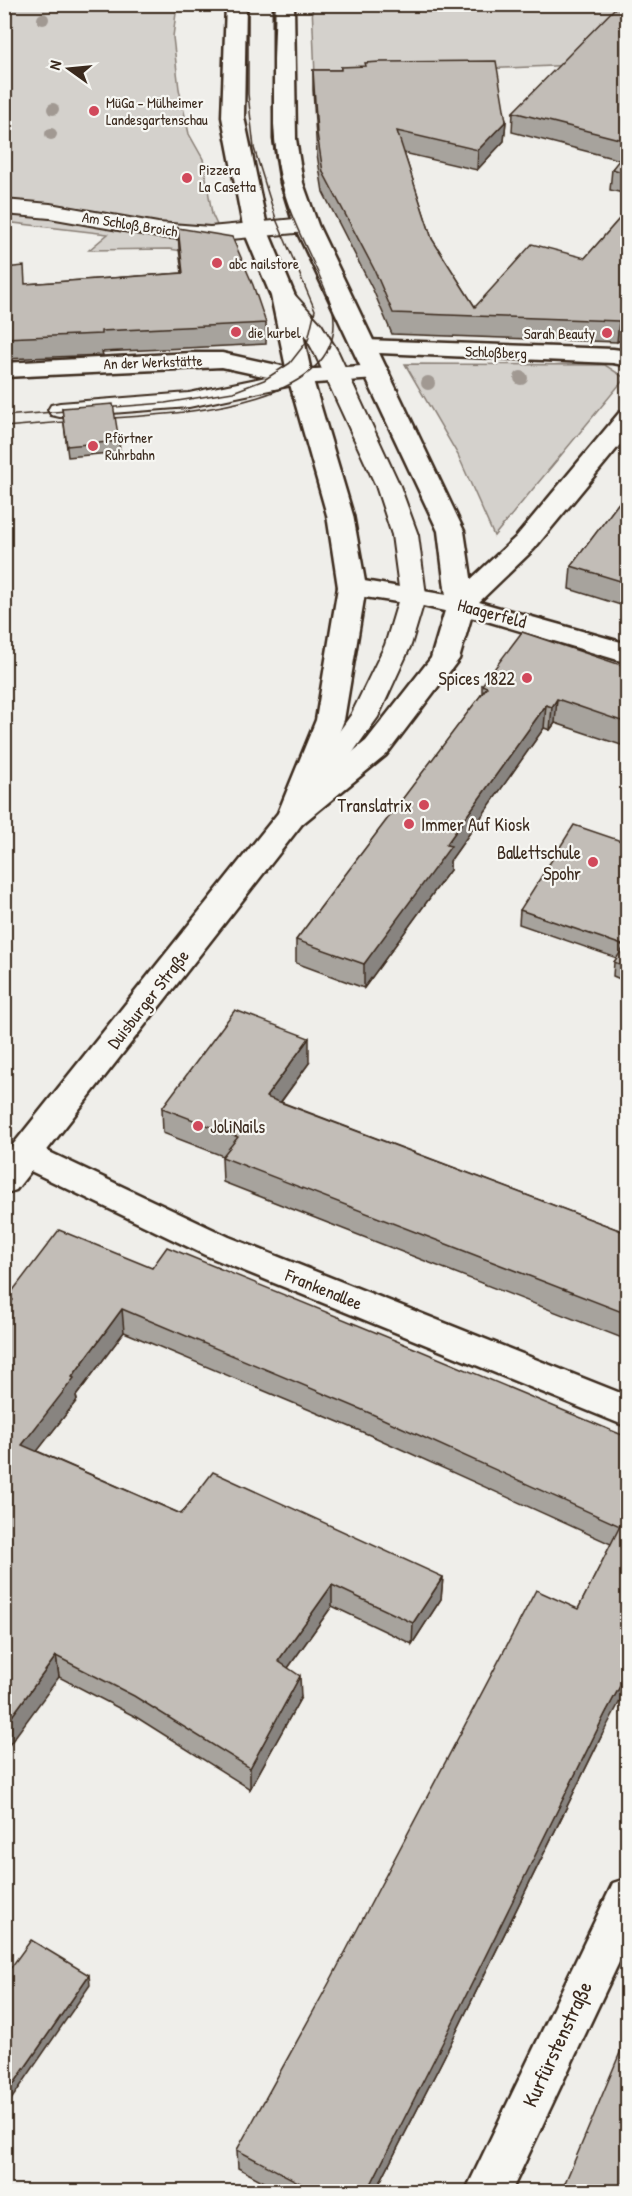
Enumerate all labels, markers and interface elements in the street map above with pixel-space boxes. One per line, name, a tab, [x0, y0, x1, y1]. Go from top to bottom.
north arrow	[39, 39, 99, 99]
text: N	[43, 58, 66, 72]
place label: MüGa - Mülheimer Landesgartenschau	[106, 92, 208, 130]
marker: MüGa - Mülheimer Landesgartenschau	[87, 104, 101, 118]
place label: Pizzera La Casetta	[199, 159, 256, 197]
marker: Pizzera La Casetta	[180, 171, 194, 185]
street label: Am Schloß Broich	[81, 206, 179, 242]
place label: abc nailstore	[229, 253, 299, 274]
marker: abc nailstore	[210, 256, 224, 270]
place label: die kurbel	[248, 322, 301, 343]
place label: Sarah Beauty	[524, 323, 595, 344]
marker: die kurbel	[229, 325, 243, 339]
marker: Sarah Beauty	[600, 326, 614, 340]
street label: Schloßberg	[465, 340, 527, 364]
street label: An der Werkstätte	[103, 350, 203, 374]
place label: Pförtner Ruhrbahn	[105, 427, 155, 465]
marker: Pförtner Ruhrbahn	[86, 439, 100, 453]
street label: Haagerfeld	[455, 592, 529, 634]
place label: Spices 1822	[439, 666, 516, 691]
marker: Spices 1822	[520, 671, 534, 685]
place label: Translatrix	[337, 793, 412, 818]
marker: Translatrix	[417, 798, 431, 812]
place label: Immer Auf Kiosk	[421, 812, 530, 837]
marker: Immer Auf Kiosk	[402, 817, 416, 831]
place label: Ballettschule Spohr	[497, 840, 581, 886]
marker: Ballettschule Spohr	[586, 855, 600, 869]
street label: Duisburger Straße	[101, 944, 195, 1054]
place label: JoliNails	[210, 1114, 265, 1139]
marker: JoliNails	[191, 1119, 205, 1133]
street label: Frankenallee	[281, 1262, 366, 1316]
street label: Kurfürstenstraße	[515, 1976, 599, 2112]

